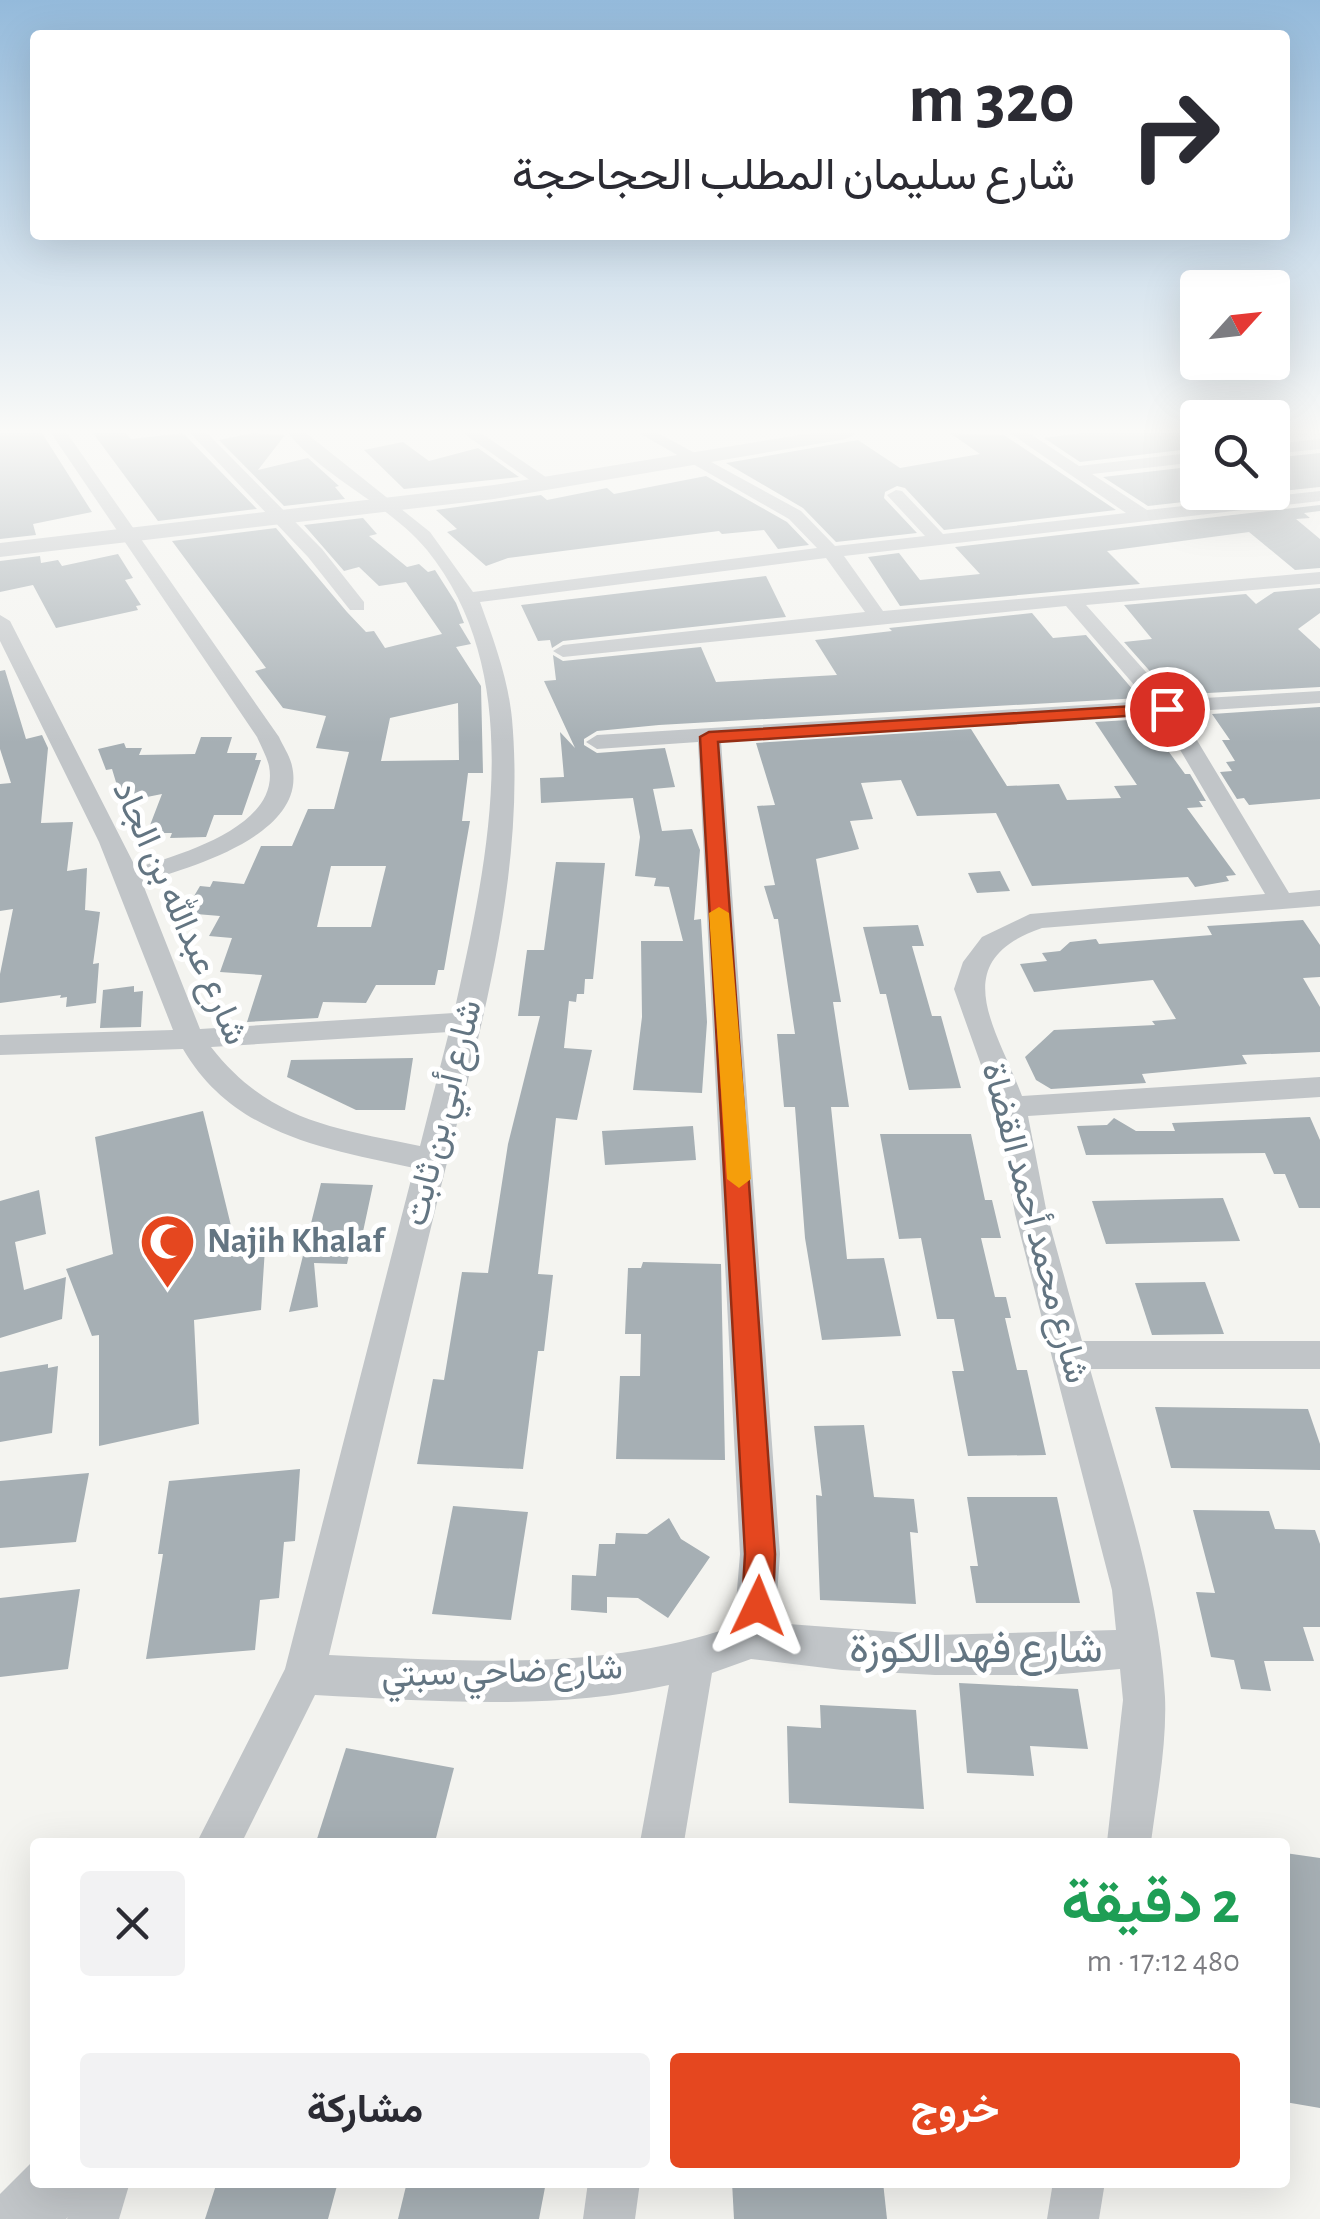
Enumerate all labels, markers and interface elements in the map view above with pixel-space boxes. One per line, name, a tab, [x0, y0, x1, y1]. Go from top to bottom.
text: 320 m	[908, 65, 1075, 135]
icon: right	[1110, 70, 1240, 200]
text: شارع سليمان المطلب الحجاحجة	[512, 153, 1075, 198]
north arrow	[1180, 270, 1290, 380]
map controls	[1180, 270, 1290, 510]
button: search	[1180, 400, 1290, 510]
pin	[1125, 667, 1210, 752]
icon: arrive	[1140, 682, 1195, 737]
street label: شارع عبدالله بن الجاد	[102, 774, 257, 1052]
street label: شارع أبي بن ثابت	[395, 996, 498, 1232]
street label: شارع محمد أحمد القضاة	[971, 1058, 1098, 1388]
mosque icon: Najih Khalaf	[138, 1211, 198, 1290]
place label: Najih Khalaf	[207, 1224, 386, 1259]
position arrow	[706, 1554, 810, 1658]
street label: شارع فهد الكوزة	[849, 1628, 1103, 1676]
street label: شارع ضاحي سبتي	[381, 1650, 624, 1704]
button: close	[80, 1871, 185, 1976]
text: 2 دقيقة	[1061, 1874, 1240, 1934]
text: 480 m · 17:12	[1087, 1945, 1240, 1977]
button: مشاركة	[80, 2053, 650, 2168]
button: خروج	[670, 2053, 1240, 2168]

